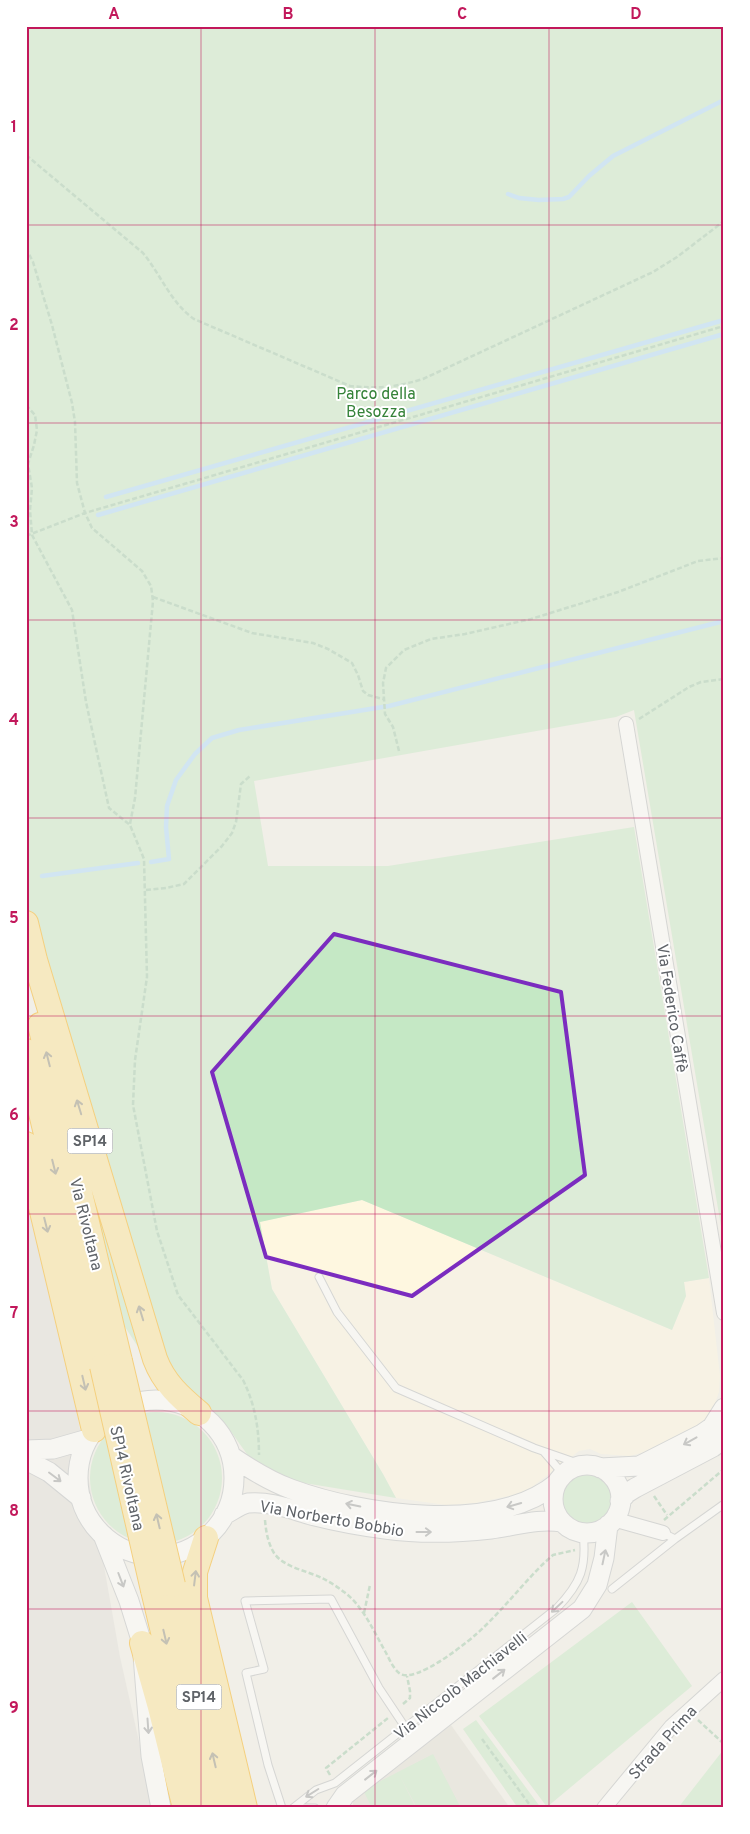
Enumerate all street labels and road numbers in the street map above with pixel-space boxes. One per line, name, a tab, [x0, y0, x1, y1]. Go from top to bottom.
street label: Via Federico Caffè	[651, 942, 691, 1074]
road number: SP14	[68, 1128, 112, 1154]
street label: Via Rivoltana	[64, 1176, 106, 1273]
street label: SP14 Rivoltana	[104, 1424, 148, 1533]
street label: Via Norberto Bobbio	[258, 1497, 406, 1543]
street label: Via Niccolò Machiavelli	[391, 1628, 532, 1745]
road number: SP14	[176, 1684, 222, 1710]
street label: Strada Prima	[625, 1702, 702, 1785]

